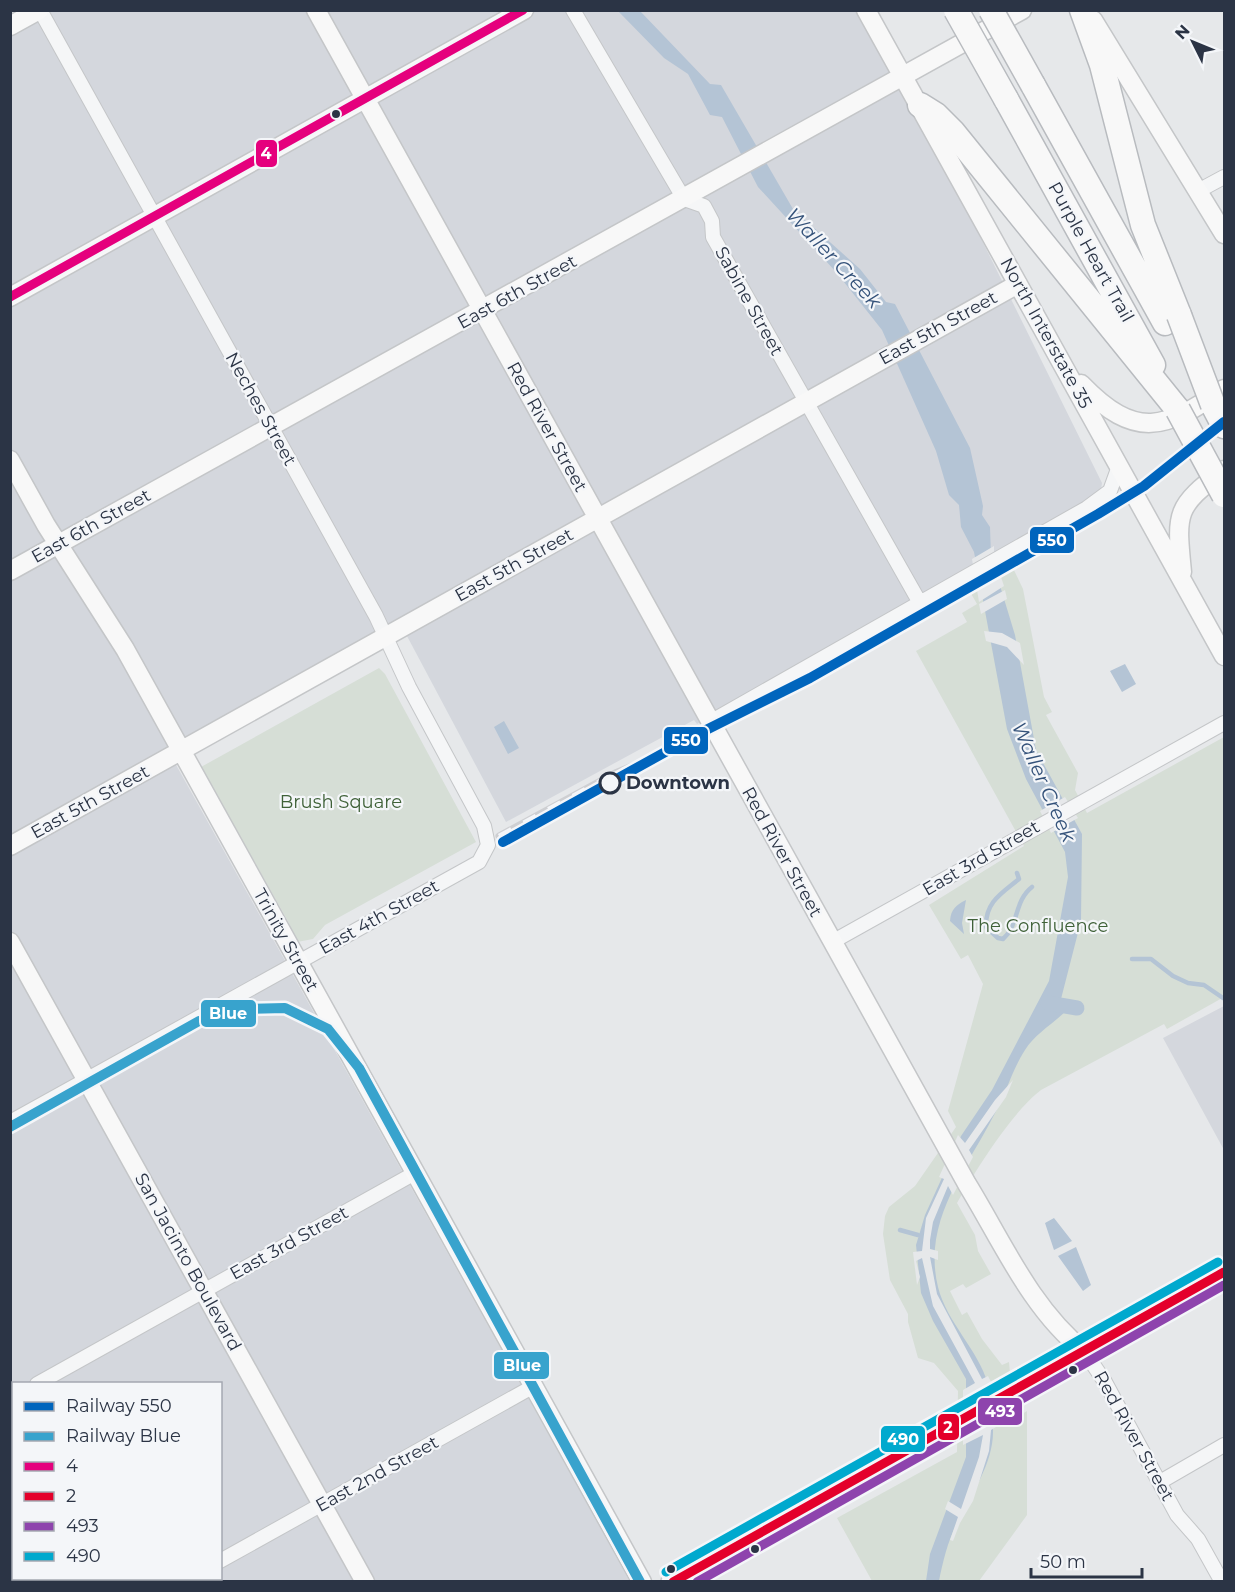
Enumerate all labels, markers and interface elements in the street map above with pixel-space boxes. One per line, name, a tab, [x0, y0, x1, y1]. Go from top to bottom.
north arrow	[1163, 12, 1223, 72]
text: N	[1171, 21, 1194, 43]
unlabelled marker	[330, 108, 342, 120]
line badge: 4	[255, 139, 278, 168]
text: 4	[260, 144, 272, 163]
street label: Purple Heart Trail	[1043, 178, 1139, 326]
water label: Waller Creek	[781, 203, 887, 314]
street label: Sabine Street	[710, 243, 788, 359]
street label: East 6th Street	[454, 250, 580, 334]
street label: North Interstate 35	[995, 254, 1097, 412]
street label: East 5th Street	[875, 286, 1001, 370]
street label: Neches Street	[221, 348, 301, 470]
street label: Red River Street	[502, 358, 592, 496]
street label: East 6th Street	[28, 484, 154, 568]
street label: East 5th Street	[451, 523, 577, 607]
line badge: 550	[1029, 526, 1075, 554]
text: 550	[1037, 531, 1067, 550]
water label: Waller Creek	[1007, 718, 1082, 847]
line badge: 550	[663, 726, 709, 755]
text: 550	[671, 731, 701, 750]
street label: East 5th Street	[27, 760, 153, 844]
marker: Downtown	[599, 772, 621, 794]
place label: Downtown	[626, 772, 730, 794]
street label: Red River Street	[737, 783, 827, 921]
park label: Brush Square	[280, 791, 402, 813]
street label: East 3rd Street	[918, 816, 1044, 900]
street label: East 4th Street	[315, 875, 443, 959]
street label: Trinity Street	[249, 885, 323, 995]
park label: The Confluence	[968, 915, 1109, 937]
line badge: Blue	[200, 999, 257, 1028]
text: Blue	[209, 1004, 247, 1023]
street label: San Jacinto Boulevard	[130, 1169, 246, 1355]
street label: East 3rd Street	[226, 1201, 352, 1285]
line badge: Blue	[493, 1351, 550, 1380]
text: Blue	[503, 1356, 541, 1375]
unlabelled marker	[1067, 1364, 1079, 1376]
street label: Red River Street	[1089, 1367, 1179, 1505]
legend	[12, 1382, 222, 1580]
text: Railway 550	[66, 1395, 172, 1417]
line badge: 493	[977, 1397, 1023, 1426]
text: 493	[985, 1402, 1015, 1421]
line badge: 2	[937, 1413, 960, 1441]
text: 2	[943, 1418, 953, 1437]
text: Railway Blue	[66, 1425, 181, 1447]
line badge: 490	[880, 1425, 926, 1453]
text: 490	[887, 1430, 919, 1449]
street label: East 2nd Street	[312, 1431, 442, 1517]
text: 4	[66, 1455, 78, 1477]
text: 2	[66, 1485, 76, 1507]
text: 493	[66, 1515, 99, 1537]
scale bar	[1031, 1541, 1142, 1579]
unlabelled marker	[749, 1543, 761, 1555]
text: 490	[66, 1545, 101, 1567]
text: 50 m	[1040, 1551, 1086, 1573]
unlabelled marker	[665, 1563, 677, 1575]

